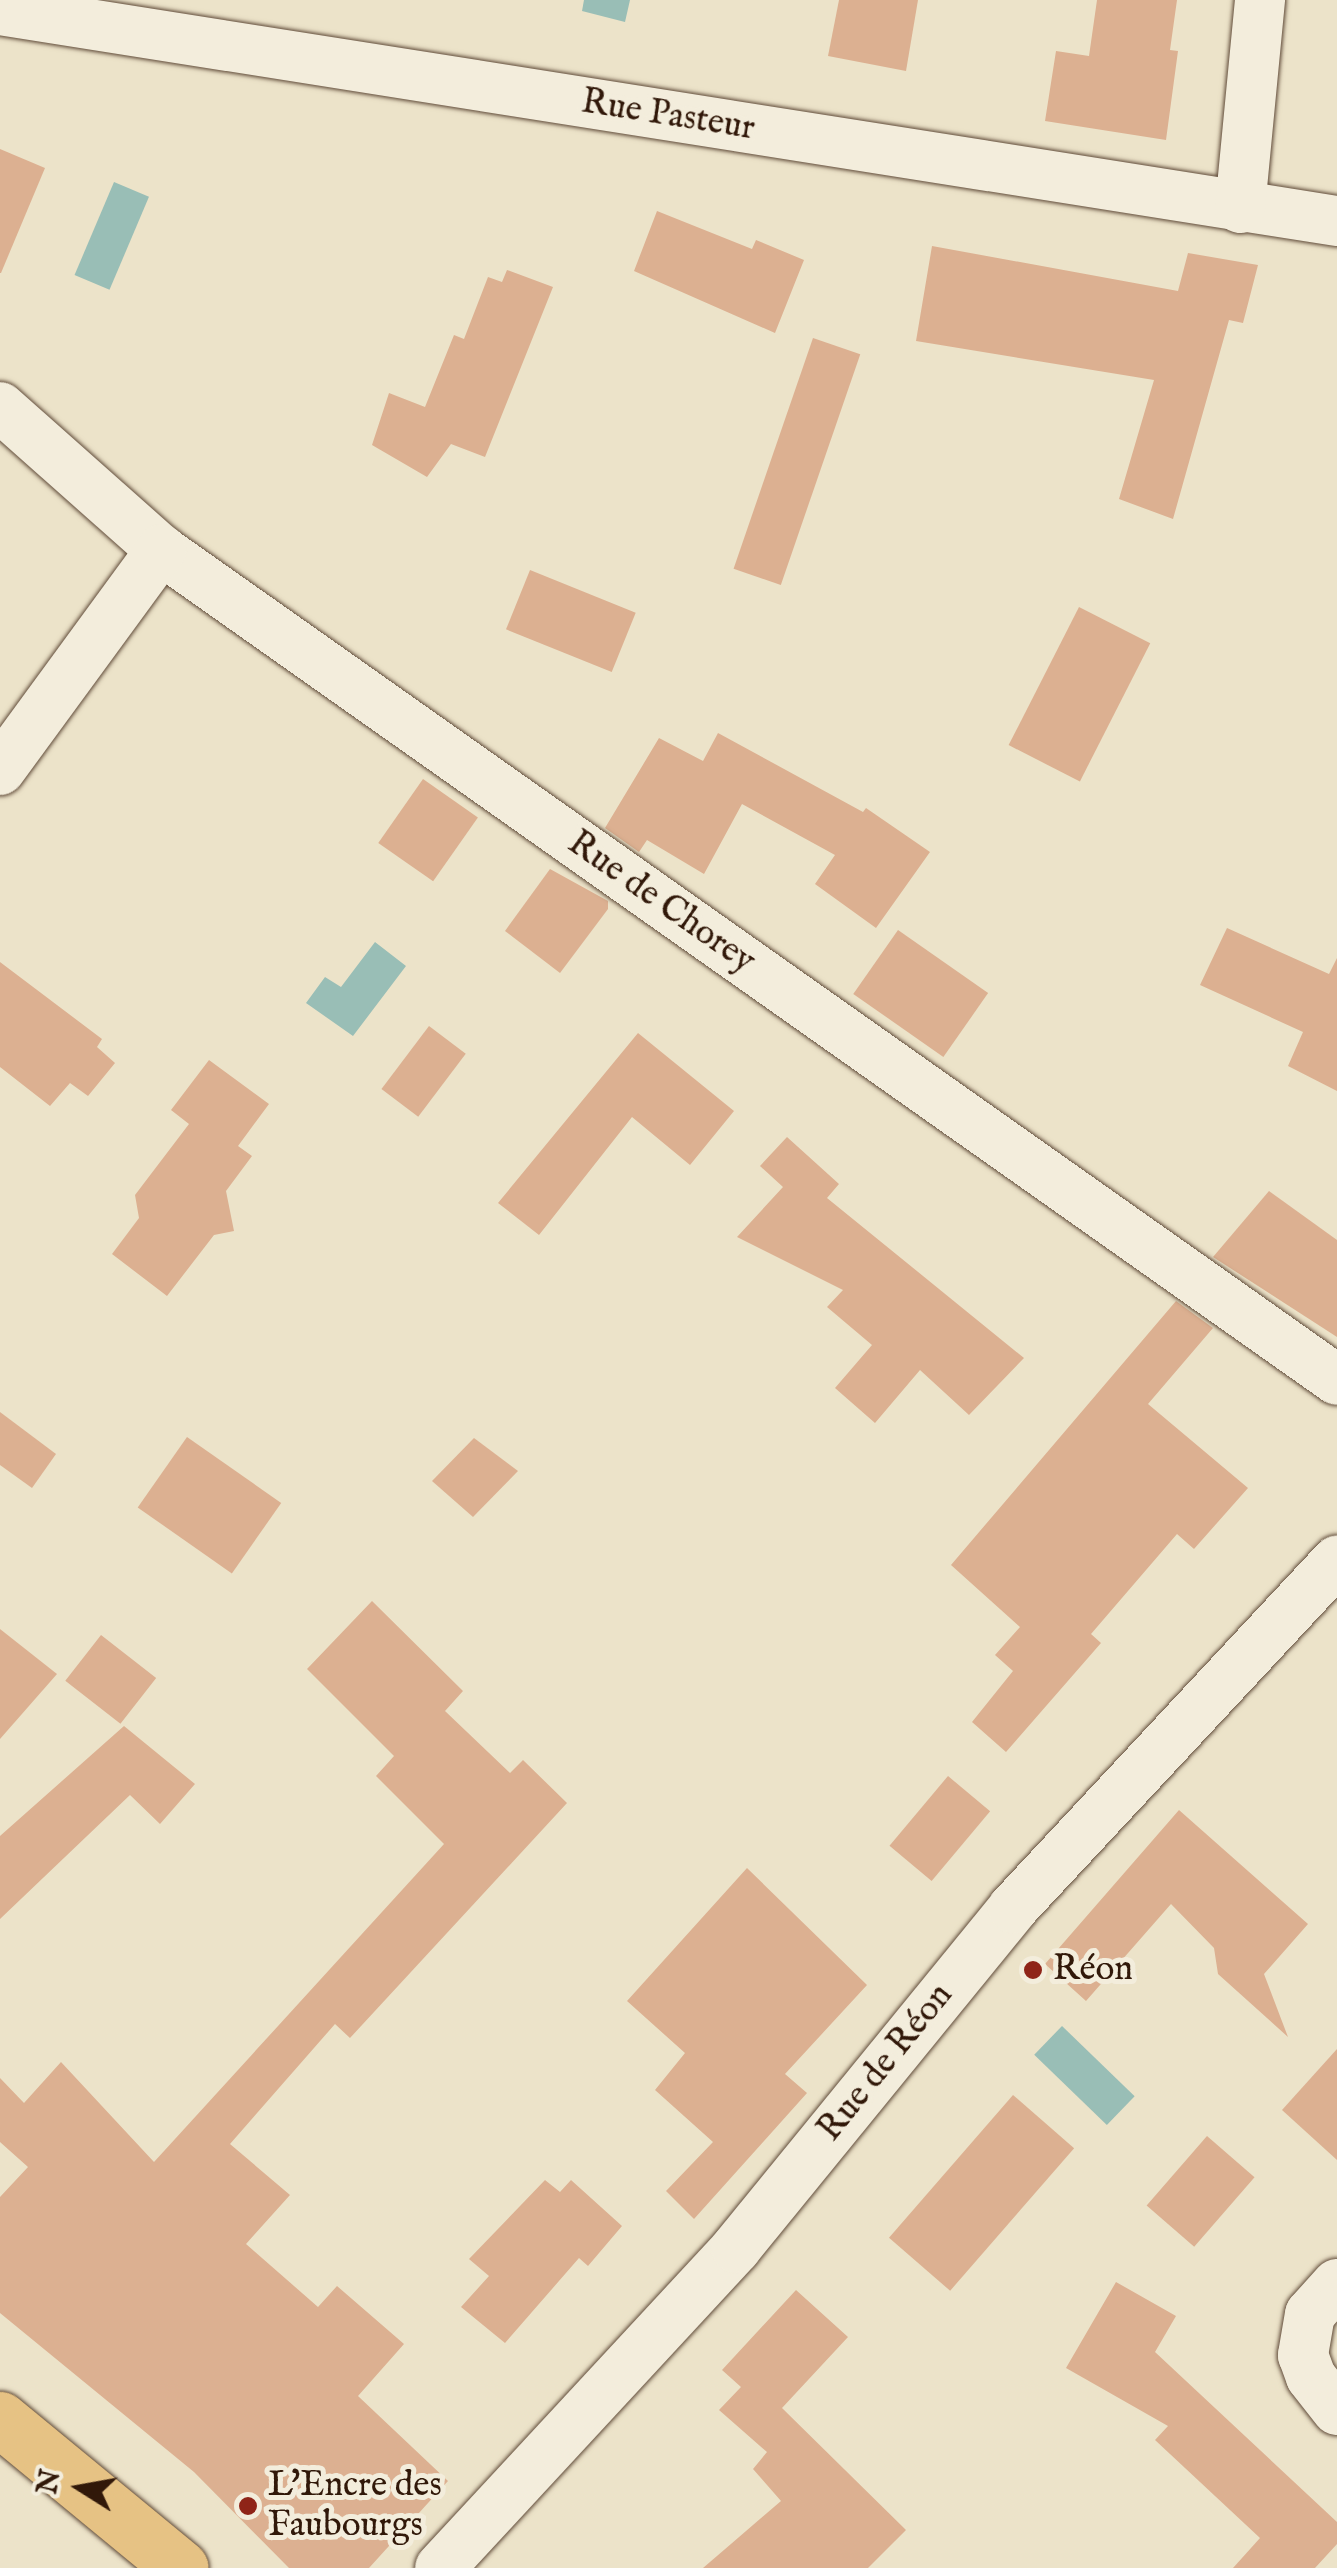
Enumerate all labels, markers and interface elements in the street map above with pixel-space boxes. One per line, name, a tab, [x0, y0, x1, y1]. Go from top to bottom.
street label: Rue Pasteur	[578, 82, 758, 150]
street label: Rue de Chorey	[559, 823, 763, 983]
place label: Réon	[1053, 1949, 1133, 1991]
marker: Réon	[1022, 1959, 1044, 1981]
street label: Rue de Réon	[810, 1976, 962, 2150]
north arrow	[30, 2438, 130, 2538]
place label: L'Encre des Faubourgs	[268, 2465, 442, 2547]
text: N	[31, 2467, 70, 2497]
marker: L'Encre des Faubourgs	[237, 2495, 259, 2517]

